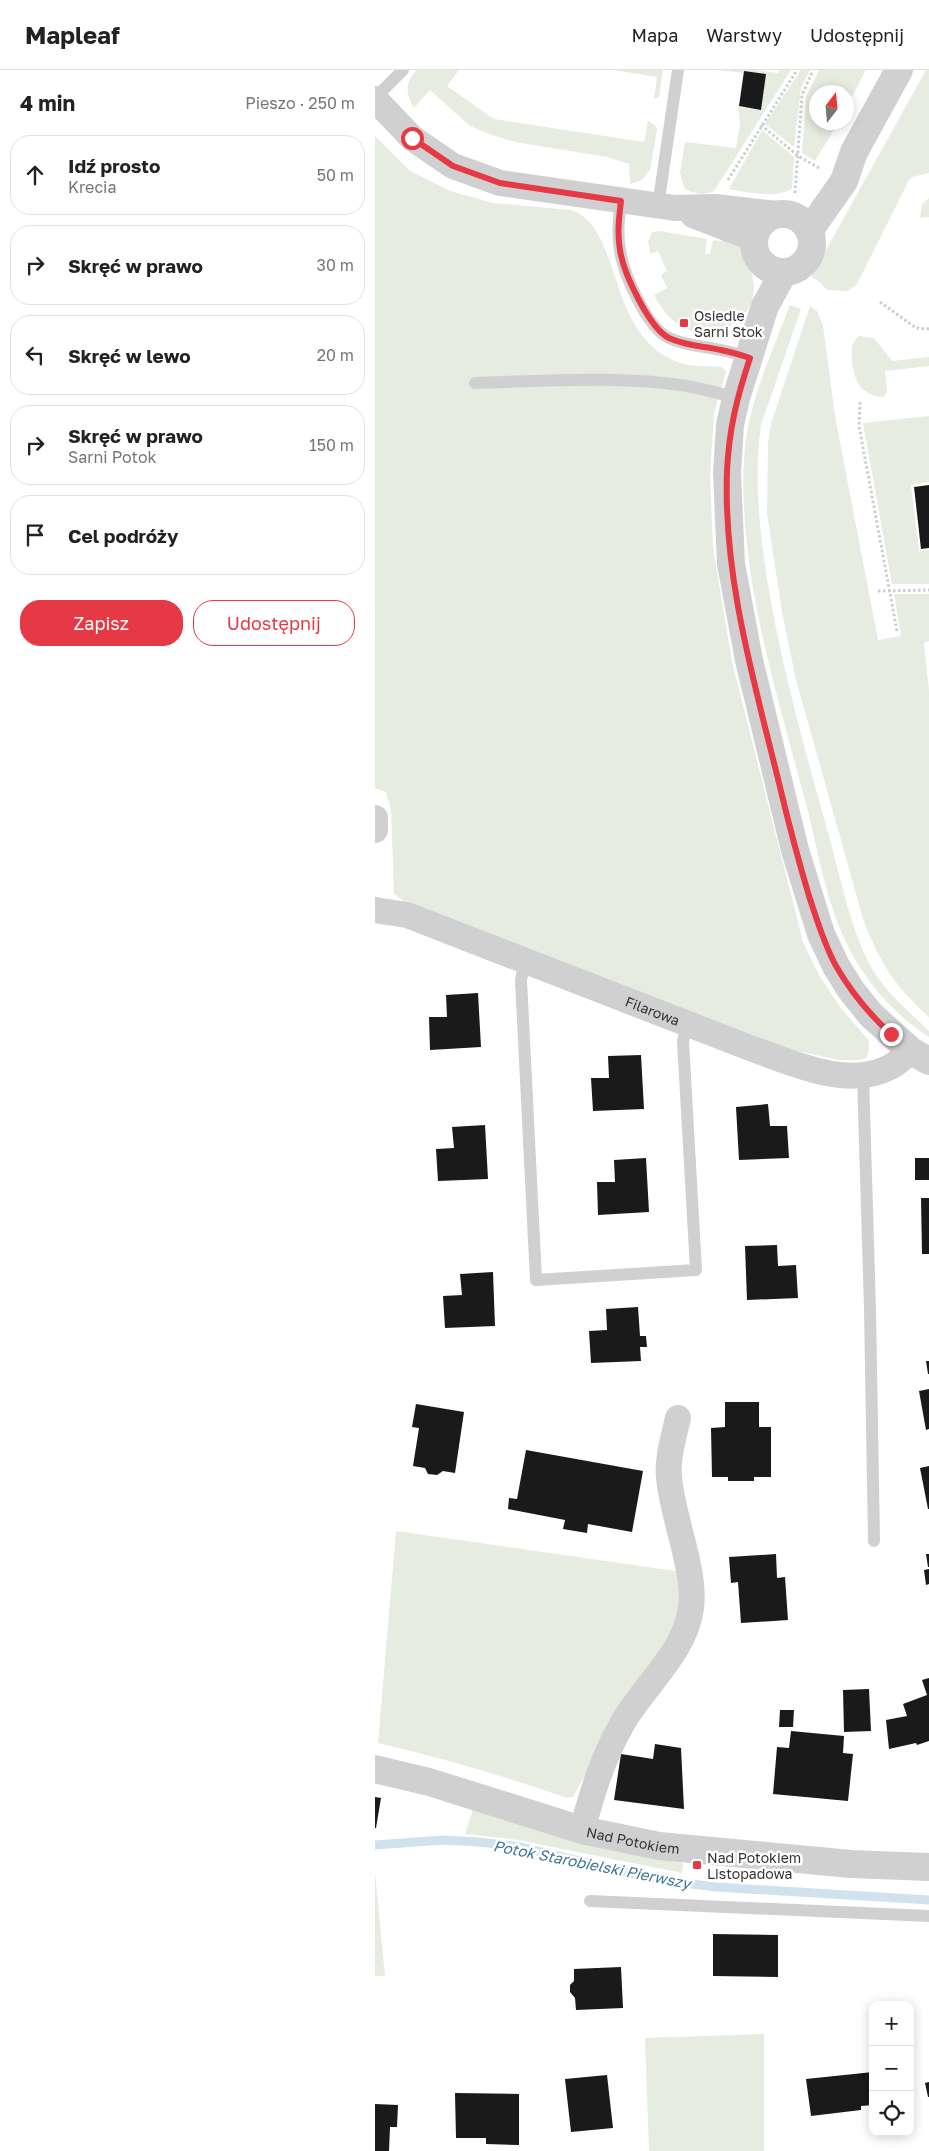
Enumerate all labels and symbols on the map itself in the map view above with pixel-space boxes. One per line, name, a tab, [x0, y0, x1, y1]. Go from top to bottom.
north arrow	[809, 85, 854, 130]
route start	[401, 127, 424, 150]
place label: Osiedle Sarni Stok	[694, 307, 763, 340]
marker: Osiedle Sarni Stok	[678, 317, 690, 329]
street label: Filarowa	[623, 992, 682, 1029]
route end	[880, 1023, 903, 1046]
street label: Nad Potokiem	[585, 1823, 680, 1856]
water label: Potok Starobielski Pierwszy	[492, 1836, 695, 1893]
place label: Nad Potokiem Listopadowa	[707, 1849, 801, 1882]
marker: Nad Potokiem Listopadowa	[691, 1859, 703, 1871]

